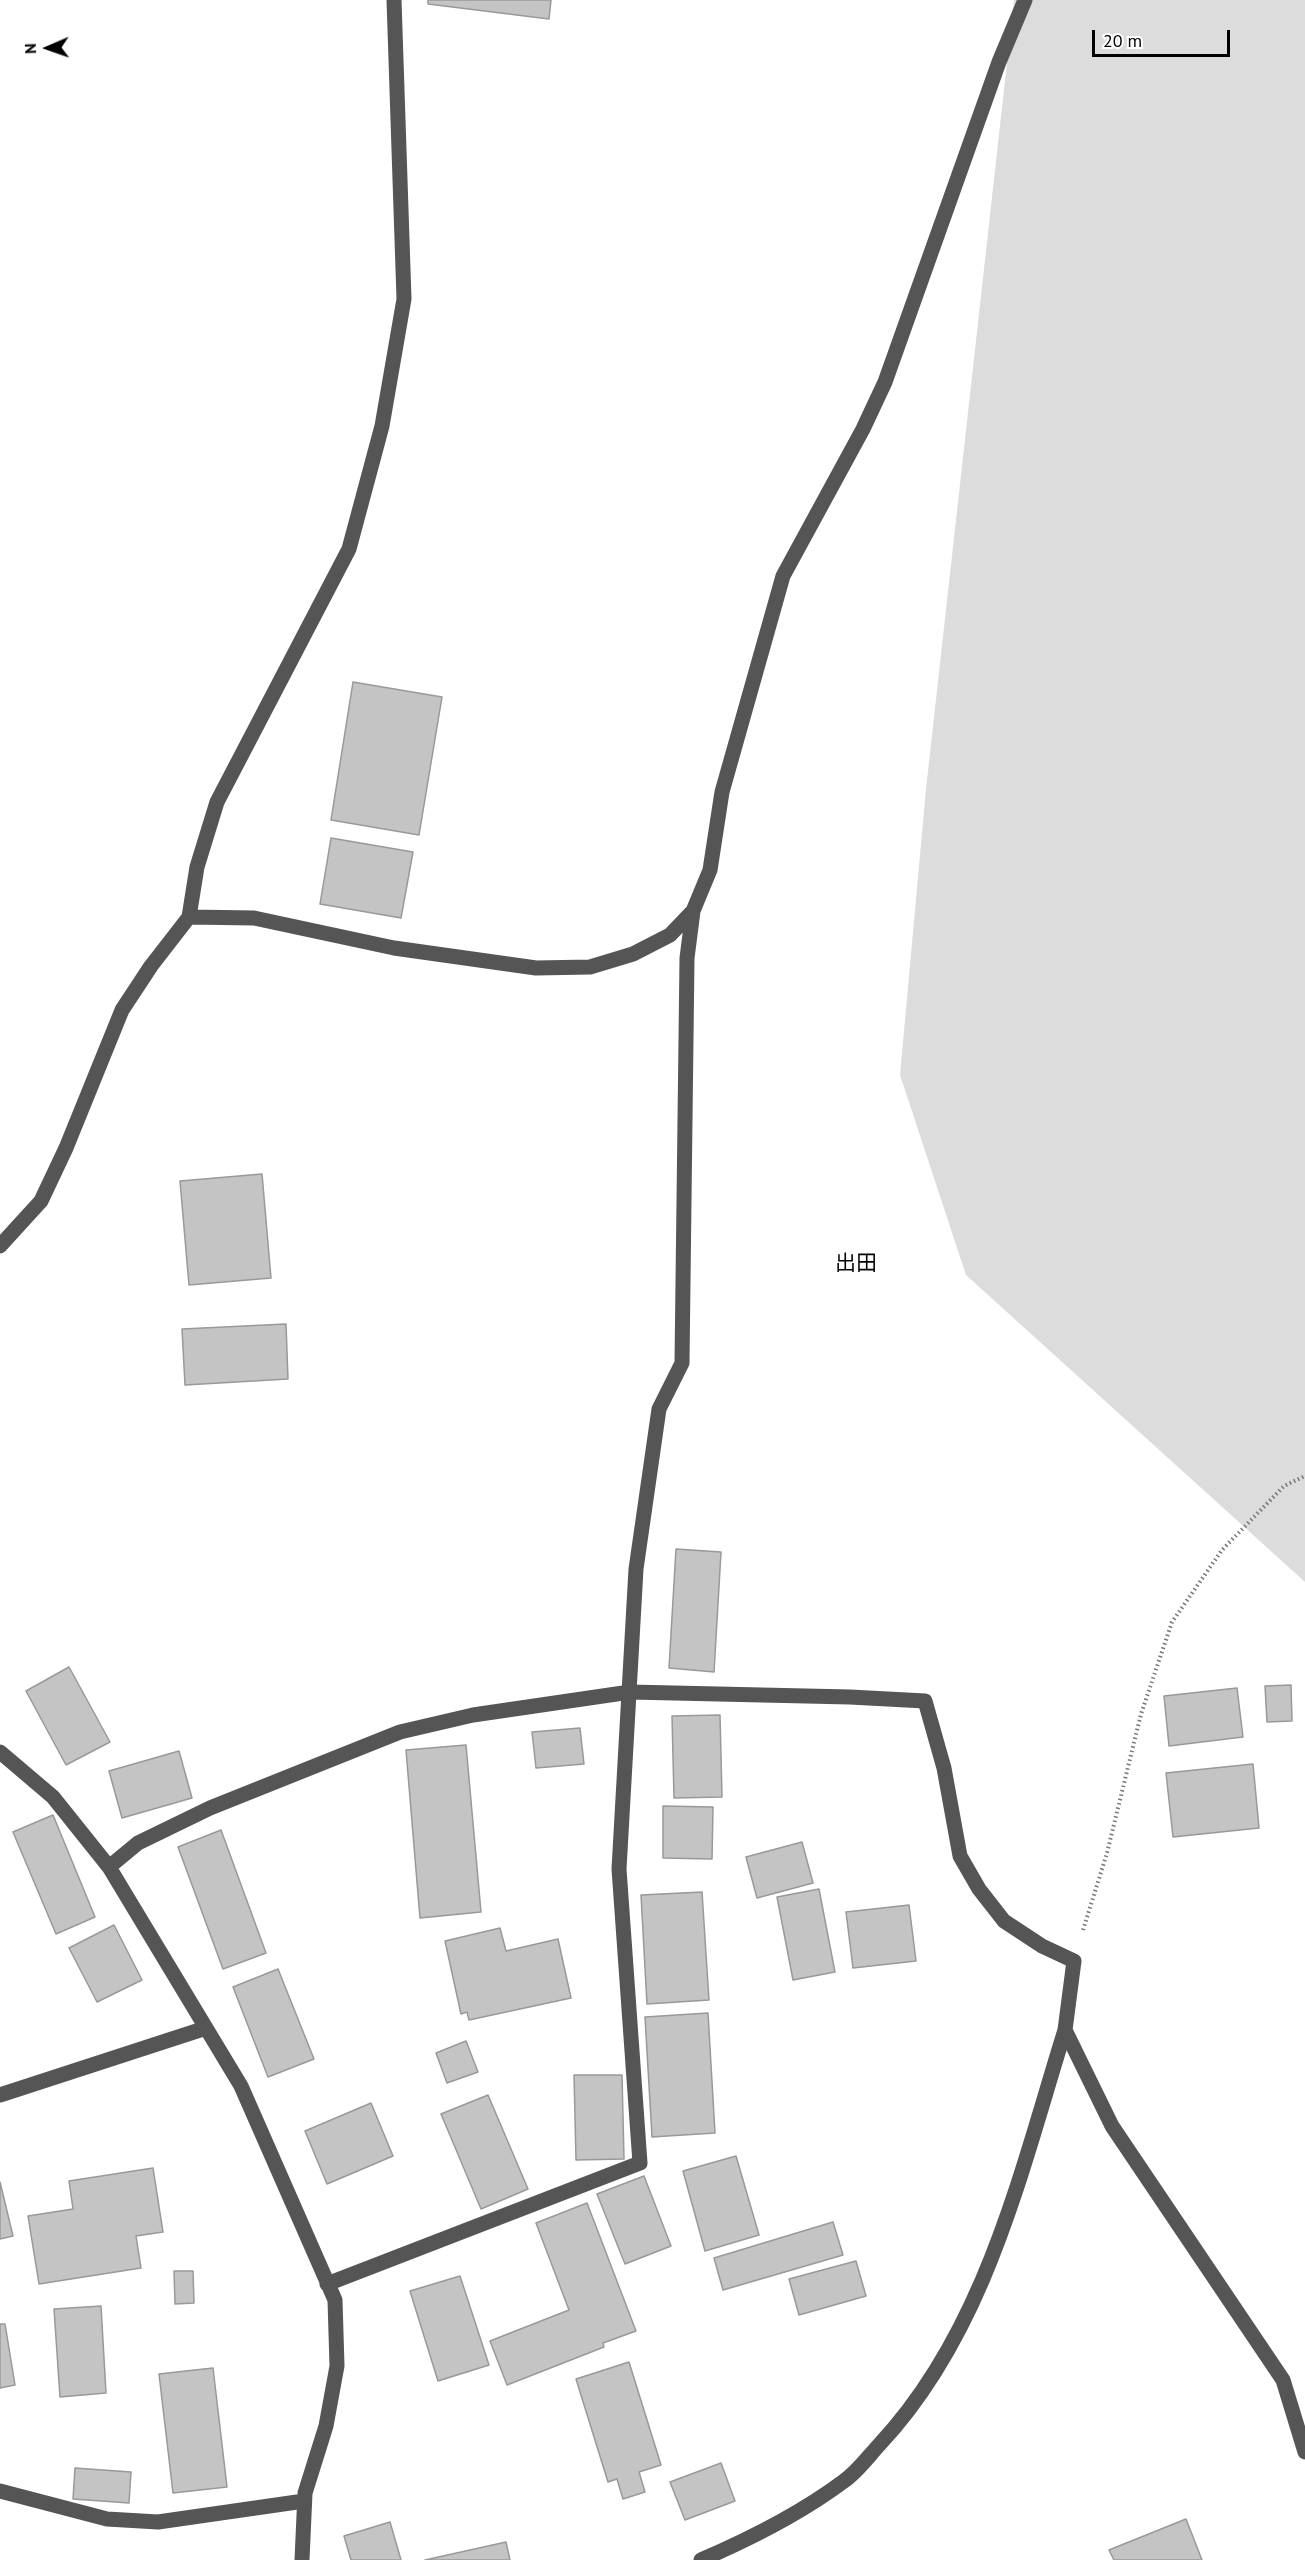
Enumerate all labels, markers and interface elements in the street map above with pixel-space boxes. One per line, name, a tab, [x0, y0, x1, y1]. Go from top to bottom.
north arrow	[18, 18, 78, 78]
scale bar	[1095, 18, 1233, 56]
text: 20 m	[1103, 29, 1142, 52]
text: N	[20, 43, 40, 54]
district label: 出田	[835, 1251, 877, 1277]

